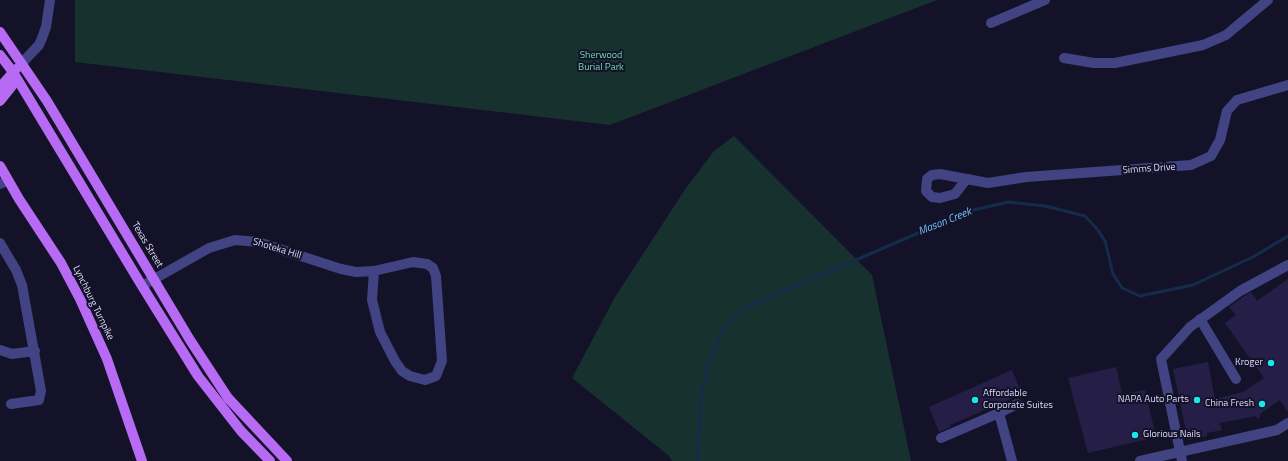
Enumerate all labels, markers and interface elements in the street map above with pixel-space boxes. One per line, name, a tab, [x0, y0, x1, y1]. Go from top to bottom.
park label: Sherwood Burial Park	[578, 50, 624, 74]
street label: Simms Drive	[1122, 161, 1176, 177]
water label: Mason Creek	[917, 205, 973, 239]
street label: Texas Street	[129, 220, 165, 270]
street label: Shoteka Hill	[251, 236, 303, 262]
street label: Lynchburg Turnpike	[70, 264, 116, 342]
place label: Kroger	[1235, 357, 1263, 369]
marker: Kroger	[1266, 358, 1276, 368]
place label: Affordable Corporate Suites	[983, 388, 1053, 412]
place label: NAPA Auto Parts	[1118, 394, 1189, 406]
marker: Affordable Corporate Suites	[970, 395, 980, 405]
marker: NAPA Auto Parts	[1192, 395, 1202, 405]
place label: China Fresh	[1205, 398, 1254, 410]
marker: China Fresh	[1257, 399, 1267, 409]
place label: Glorious Nails	[1143, 429, 1201, 441]
marker: Glorious Nails	[1130, 430, 1140, 440]

